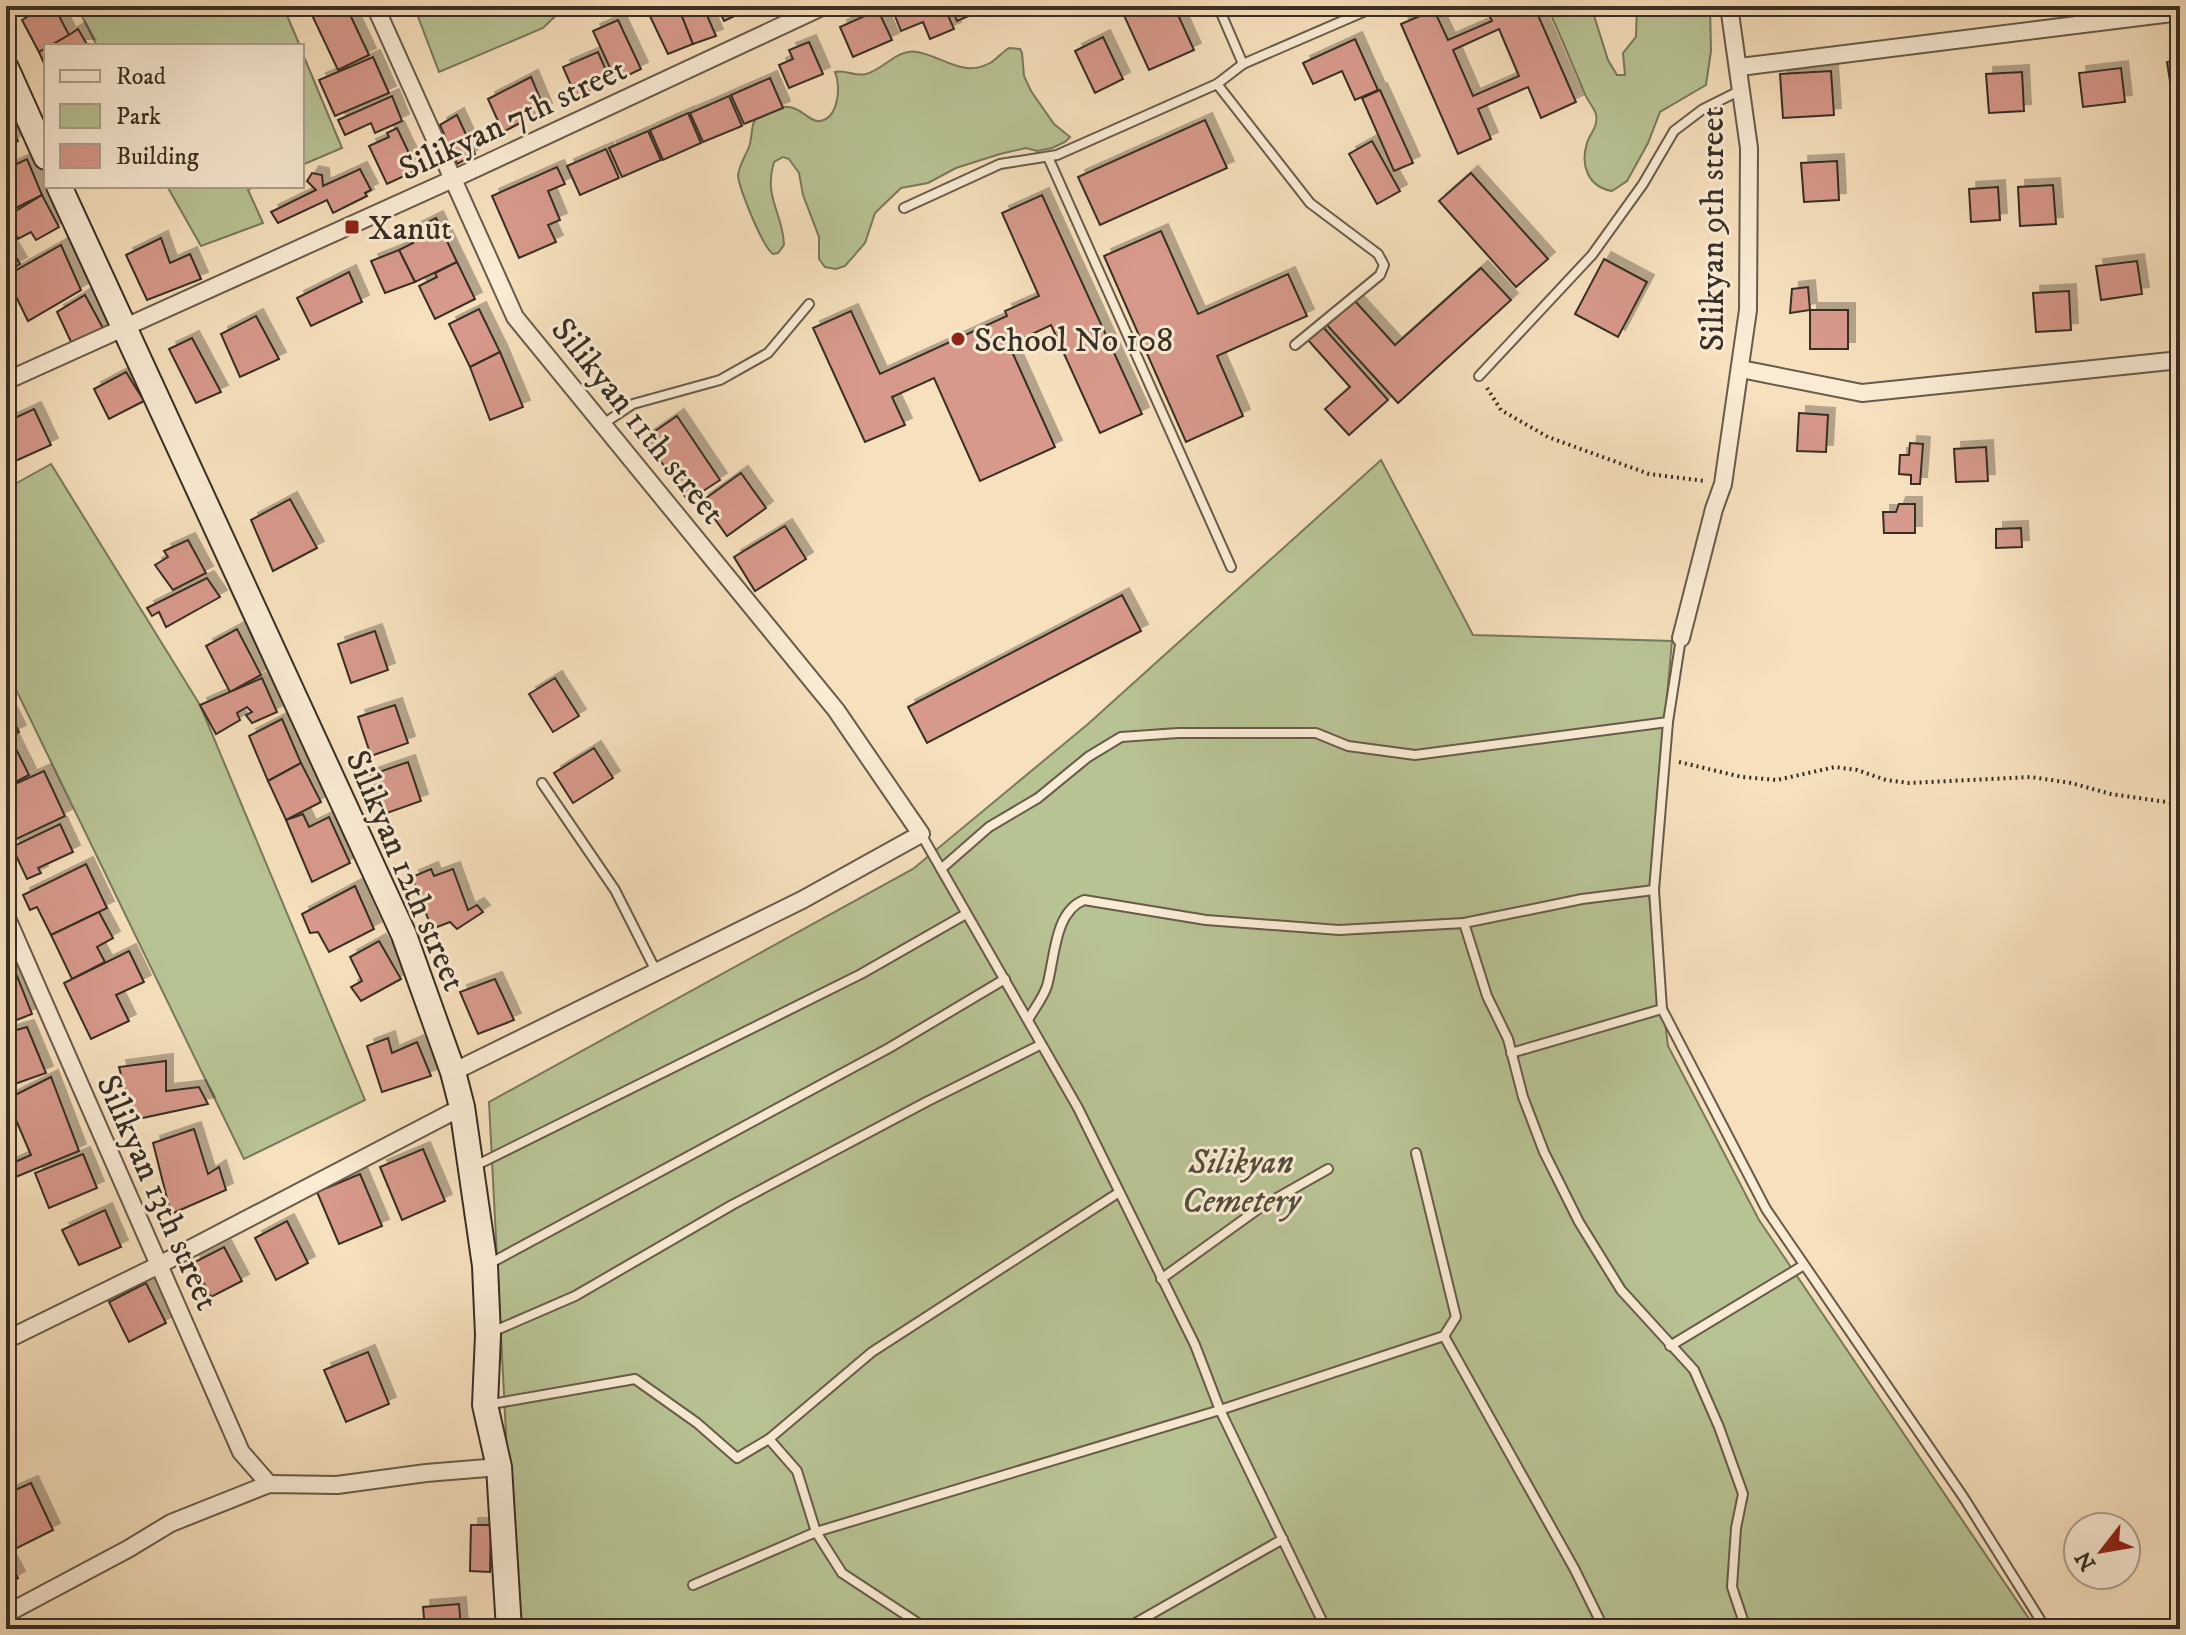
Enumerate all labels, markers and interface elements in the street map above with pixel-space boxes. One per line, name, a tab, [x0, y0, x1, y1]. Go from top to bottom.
legend	[44, 44, 304, 188]
street label: Silikyan 7th street	[393, 49, 633, 191]
text: Road	[116, 62, 166, 92]
text: Park	[116, 102, 161, 132]
street label: Silikyan 9th street	[1692, 106, 1734, 351]
text: Building	[116, 142, 199, 172]
place label: Xanut	[368, 208, 452, 250]
marker: Xanut	[343, 218, 361, 236]
street label: Silikyan 11th street	[542, 310, 733, 533]
place label: School No 108	[974, 320, 1173, 362]
marker: School No 108	[949, 330, 967, 348]
street label: Silikyan 12th street	[336, 744, 475, 997]
street label: Silikyan 13th street	[86, 1069, 228, 1317]
park label: Silikyan Cemetery	[1182, 1142, 1302, 1223]
north arrow	[2062, 1511, 2142, 1591]
text: N	[2070, 1546, 2102, 1575]

